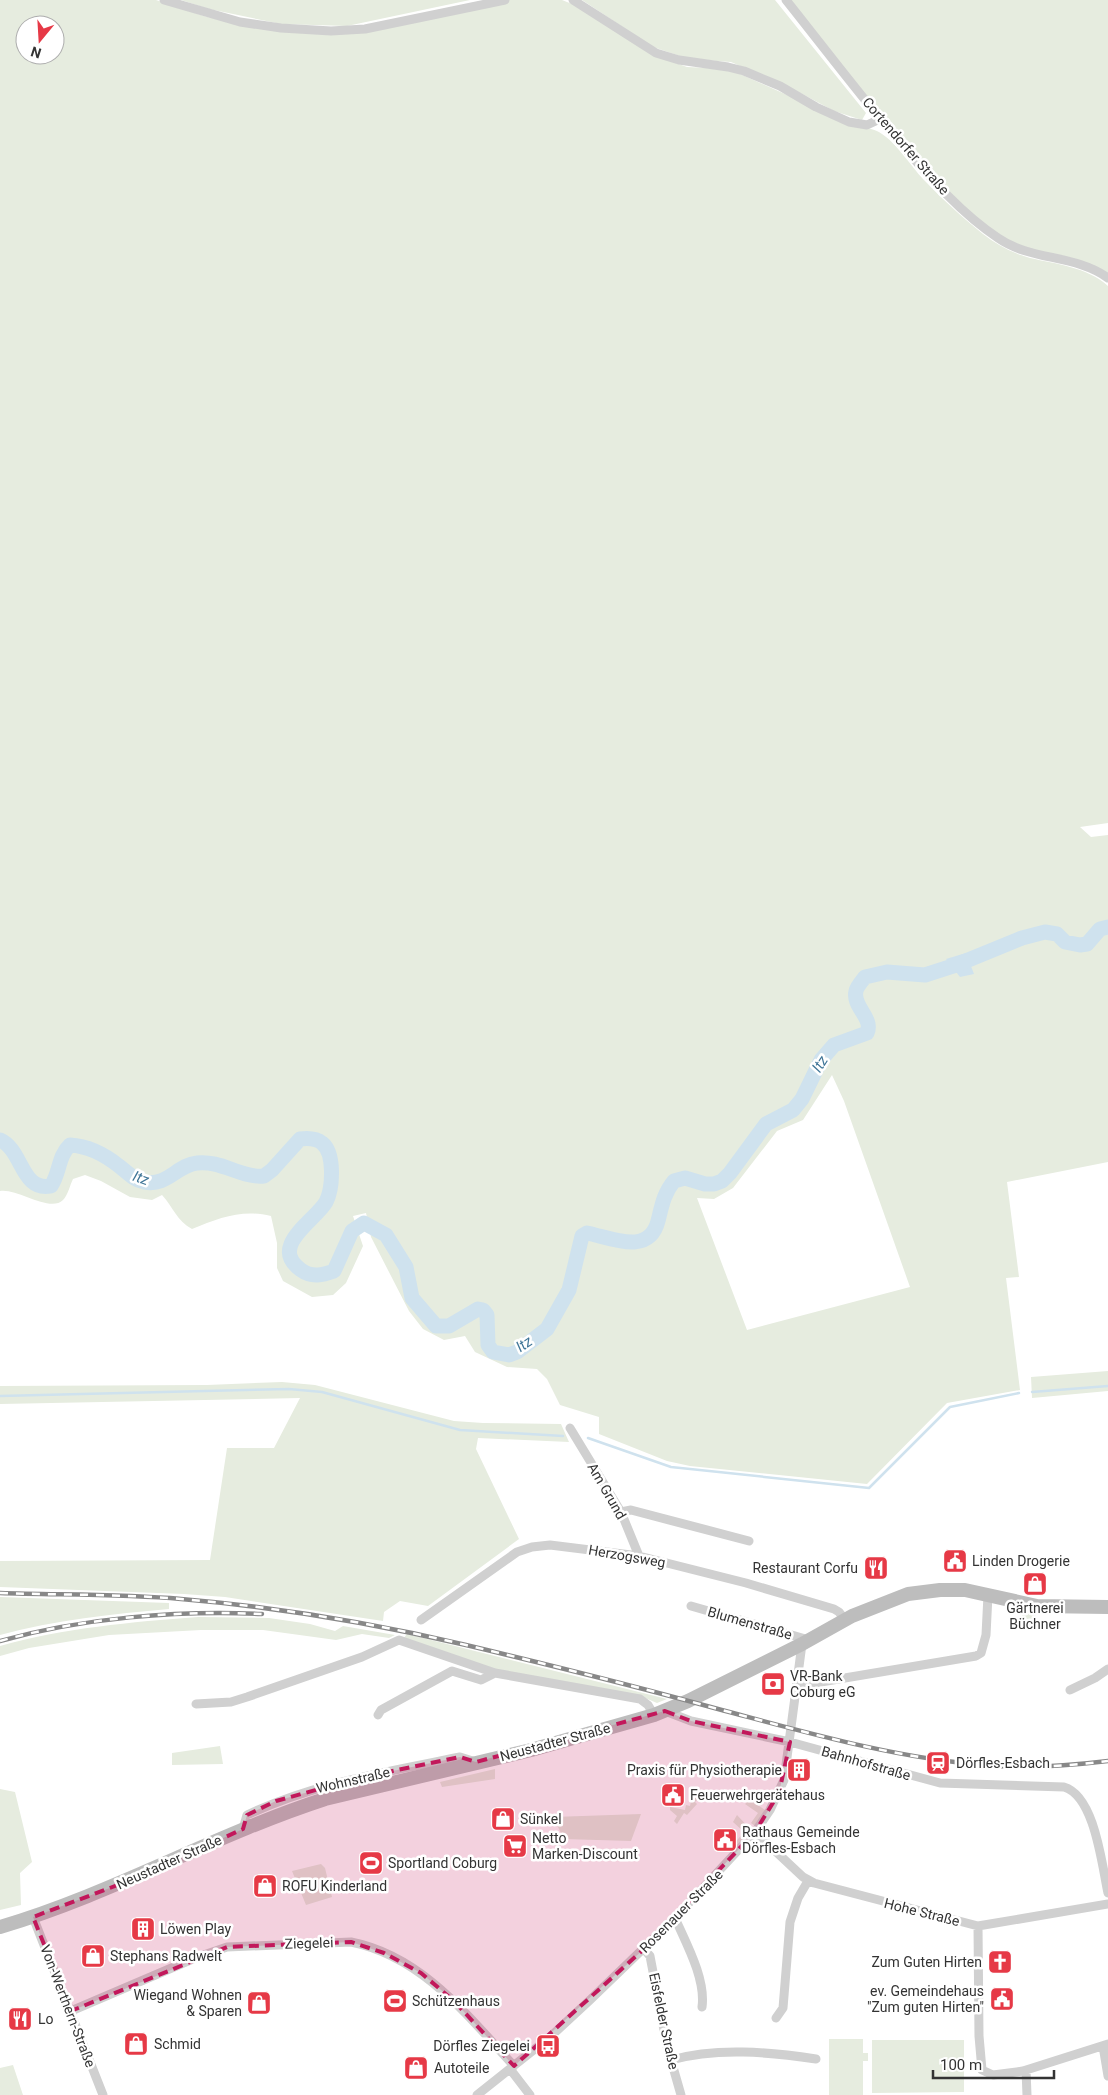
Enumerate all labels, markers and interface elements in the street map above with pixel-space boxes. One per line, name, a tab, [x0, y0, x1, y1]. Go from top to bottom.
north arrow	[15, 15, 65, 65]
text: N	[29, 43, 43, 62]
street label: Cortendorfer Straße	[859, 94, 953, 198]
water label: Itz	[808, 1052, 832, 1076]
water label: Itz	[131, 1167, 152, 1189]
water label: Itz	[512, 1332, 536, 1356]
street label: Am Grund	[584, 1460, 630, 1522]
street label: Herzogsweg	[587, 1541, 667, 1571]
public building icon: Linden Drogerie	[942, 1548, 968, 1574]
place label: Linden Drogerie	[972, 1553, 1070, 1569]
restaurant icon: Restaurant Corfu	[863, 1555, 889, 1581]
place label: Restaurant Corfu	[752, 1560, 858, 1576]
shop icon: Gärtnerei Büchner	[1022, 1571, 1048, 1597]
place label: Gärtnerei Büchner	[1006, 1600, 1064, 1632]
street label: Blumenstraße	[706, 1603, 794, 1643]
place label: VR-Bank Coburg eG	[790, 1668, 856, 1700]
bank icon: VR-Bank Coburg eG	[760, 1671, 786, 1697]
street label: Neustadter Straße	[498, 1720, 612, 1764]
street label: Bahnhofstraße	[820, 1743, 912, 1783]
station icon: Dörfles-Esbach	[925, 1750, 951, 1776]
place label: Dörfles-Esbach	[956, 1755, 1050, 1771]
building icon: Praxis für Physiotherapie	[786, 1757, 812, 1783]
place label: Praxis für Physiotherapie	[627, 1762, 782, 1778]
street label: Wohnstraße	[315, 1764, 391, 1796]
public building icon: Feuerwehrgerätehaus	[660, 1782, 686, 1808]
place label: Feuerwehrgerätehaus	[690, 1787, 825, 1803]
shop icon: Sünkel	[490, 1806, 516, 1832]
place label: Sünkel	[520, 1811, 562, 1827]
place label: Rathaus Gemeinde Dörfles-Esbach	[742, 1824, 860, 1856]
public building icon: Rathaus Gemeinde Dörfles-Esbach	[712, 1827, 738, 1853]
place label: Netto Marken-Discount	[532, 1830, 638, 1862]
street label: Neustadter Straße	[114, 1832, 224, 1892]
supermarket icon: Netto Marken-Discount	[502, 1833, 528, 1859]
sports icon: Sportland Coburg	[358, 1850, 384, 1876]
place label: Sportland Coburg	[388, 1855, 497, 1871]
street label: Rosenauer Straße	[636, 1866, 726, 1956]
shop icon: ROFU Kinderland	[252, 1873, 278, 1899]
place label: ROFU Kinderland	[282, 1878, 387, 1894]
street label: Hohe Straße	[883, 1895, 961, 1929]
building icon: Löwen Play	[130, 1916, 156, 1942]
place label: Löwen Play	[160, 1921, 231, 1937]
street label: Ziegelei	[284, 1934, 334, 1952]
street label: Von-Werthern-Straße	[37, 1943, 99, 2069]
shop icon: Stephans Radwelt	[80, 1943, 106, 1969]
place label: Stephans Radwelt	[110, 1948, 222, 1964]
church icon: Zum Guten Hirten	[987, 1949, 1013, 1975]
place label: Zum Guten Hirten	[872, 1954, 982, 1970]
street label: Eisfelder Straße	[646, 1971, 682, 2071]
place label: ev. Gemeindehaus "Zum guten Hirten"	[867, 1983, 984, 2015]
public building icon: ev. Gemeindehaus "Zum guten Hirten"	[989, 1986, 1015, 2012]
place label: Wiegand Wohnen & Sparen	[133, 1987, 242, 2019]
sports icon: Schützenhaus	[382, 1988, 408, 2014]
shop icon: Wiegand Wohnen & Sparen	[246, 1990, 272, 2016]
place label: Schützenhaus	[412, 1993, 500, 2009]
restaurant icon: Lo	[7, 2006, 33, 2032]
place label: Lo	[38, 2011, 54, 2027]
shop icon: Schmid	[123, 2031, 149, 2057]
bus stop icon: Dörfles Ziegelei	[535, 2033, 561, 2059]
place label: Schmid	[154, 2036, 201, 2052]
place label: Dörfles Ziegelei	[433, 2038, 530, 2054]
scale bar	[933, 2048, 1054, 2080]
shop icon: Autoteile	[403, 2055, 429, 2081]
text: 100 m	[940, 2056, 982, 2074]
place label: Autoteile	[434, 2060, 489, 2076]

